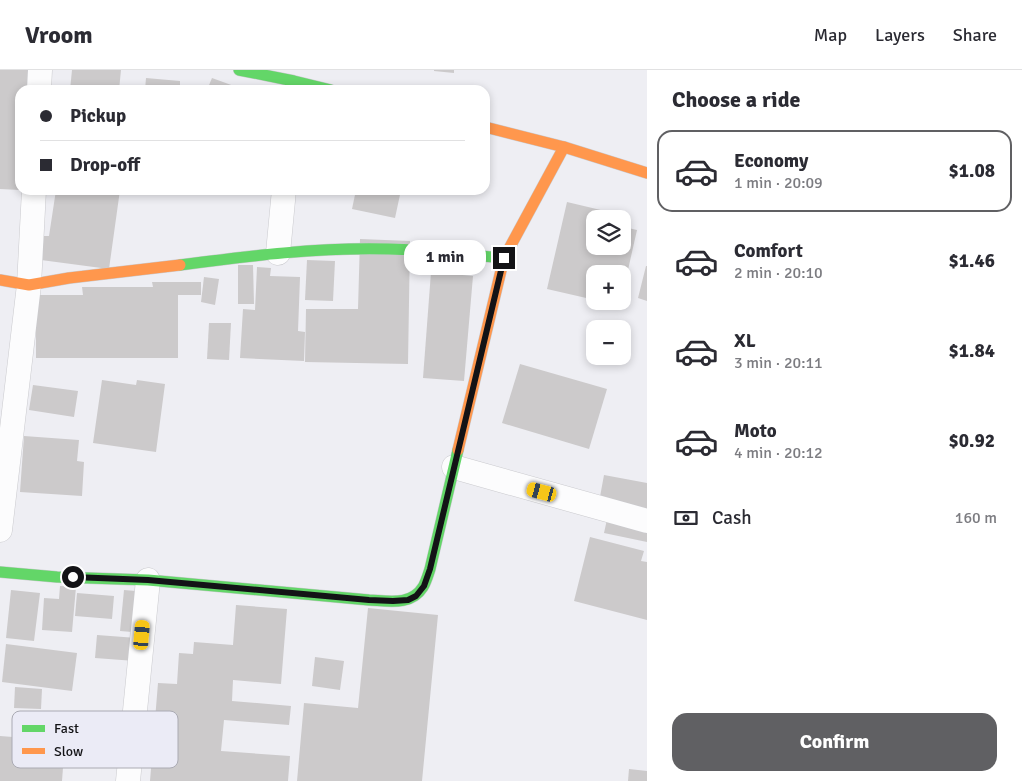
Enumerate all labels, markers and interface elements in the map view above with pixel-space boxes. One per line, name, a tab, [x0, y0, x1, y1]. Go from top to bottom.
text: Vroom	[25, 20, 93, 50]
text: Map	[814, 24, 847, 46]
text: Layers	[875, 24, 925, 46]
text: Share	[953, 24, 997, 46]
text: Choose a ride	[672, 86, 800, 113]
text: Pickup	[70, 104, 126, 128]
icon: car	[674, 149, 719, 194]
text: Economy	[734, 149, 808, 173]
text: Drop-off	[70, 153, 140, 177]
text: $1.08	[949, 159, 995, 183]
text: 1 min · 20:09	[734, 173, 823, 193]
map controls	[586, 210, 631, 365]
button: layers	[586, 210, 631, 255]
icon: car	[674, 239, 719, 284]
text: Comfort	[734, 239, 803, 263]
callout: 1 min	[404, 240, 486, 276]
text: 1 min	[426, 247, 464, 267]
route end	[493, 247, 515, 269]
text: $1.46	[949, 249, 995, 273]
text: 2 min · 20:10	[734, 263, 823, 283]
button: +	[586, 265, 631, 310]
button: −	[586, 320, 631, 365]
icon: car	[674, 329, 719, 374]
text: XL	[734, 329, 756, 353]
text: $1.84	[949, 339, 995, 363]
text: 3 min · 20:11	[734, 353, 823, 373]
icon: car	[674, 419, 719, 464]
text: Moto	[734, 419, 777, 443]
text: $0.92	[949, 429, 995, 453]
text: 4 min · 20:12	[734, 443, 823, 463]
car	[525, 481, 558, 503]
icon: cash	[672, 504, 700, 532]
text: Cash	[712, 506, 752, 530]
text: 160 m	[955, 508, 997, 528]
route start	[62, 566, 84, 588]
car	[133, 619, 150, 651]
legend	[12, 711, 178, 768]
button: Confirm	[672, 713, 997, 771]
text: Fast	[54, 720, 79, 737]
text: Slow	[54, 743, 83, 760]

